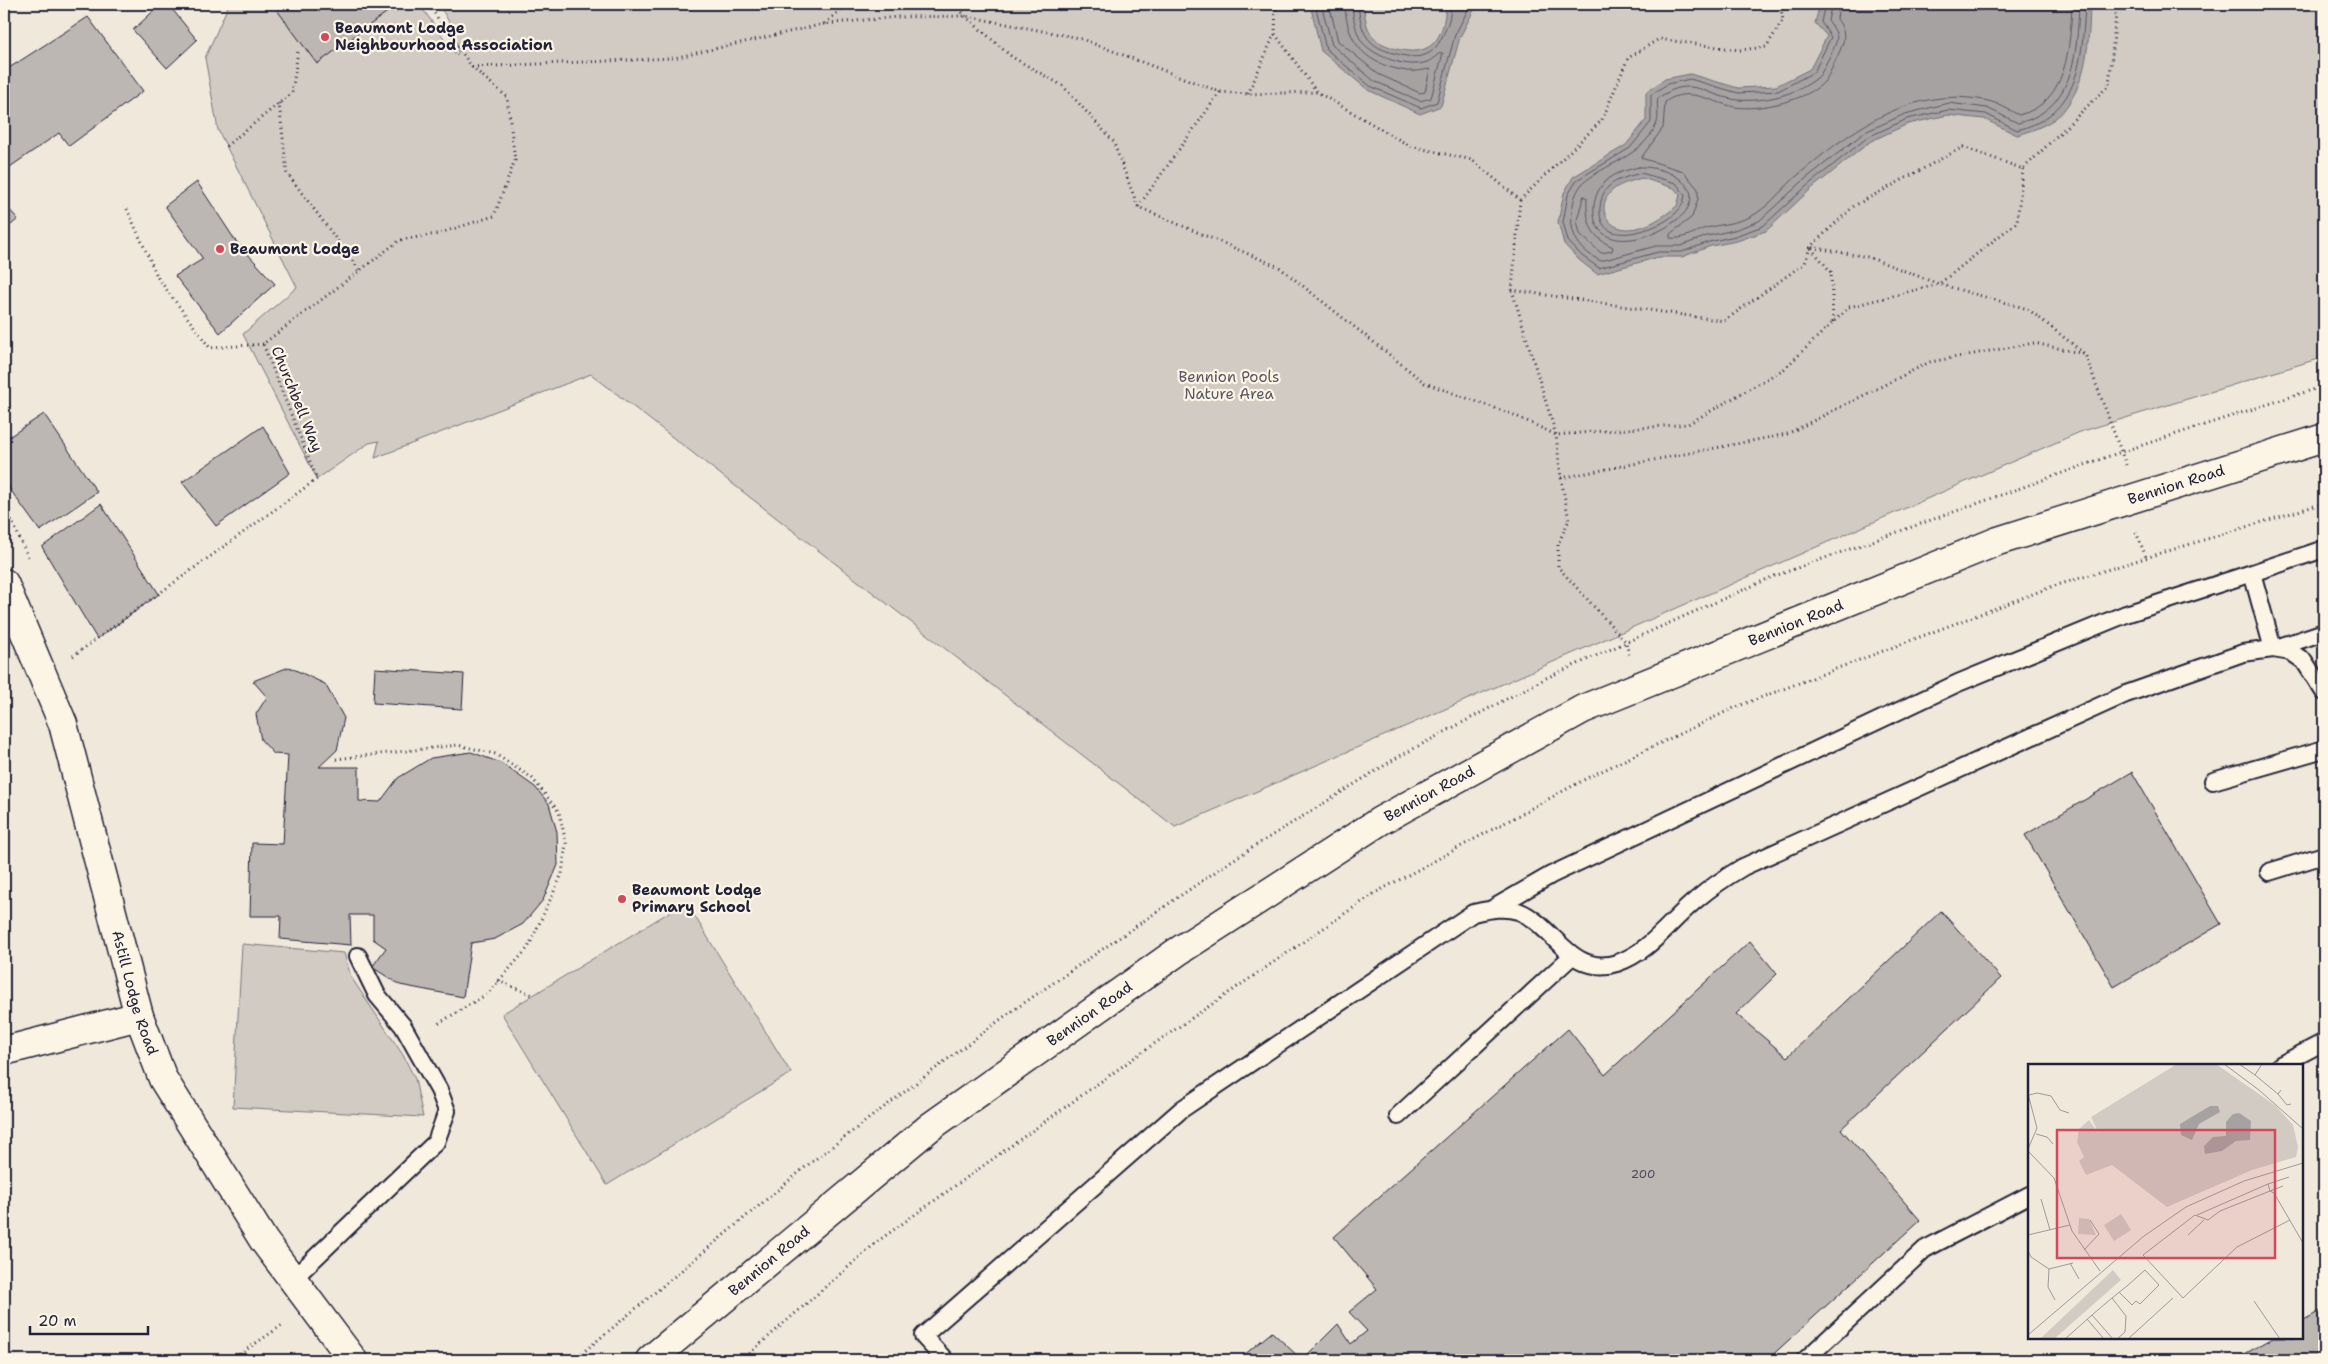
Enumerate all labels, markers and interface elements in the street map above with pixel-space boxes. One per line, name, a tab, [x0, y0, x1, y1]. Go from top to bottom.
place label: Beaumont Lodge Neighbourhood Association	[335, 18, 553, 55]
marker: Beaumont Lodge Neighbourhood Association	[319, 31, 331, 43]
place label: Beaumont Lodge	[230, 239, 360, 259]
marker: Beaumont Lodge	[214, 243, 226, 255]
street label: Churchbell Way	[267, 343, 327, 455]
park label: Bennion Pools Nature Area	[1179, 367, 1279, 404]
street label: Bennion Road	[2125, 460, 2228, 509]
street label: Bennion Road	[1746, 595, 1847, 651]
street label: Bennion Road	[1381, 760, 1479, 827]
place label: Beaumont Lodge Primary School	[632, 880, 762, 917]
marker: Beaumont Lodge Primary School	[616, 893, 628, 905]
street label: Astill Lodge Road	[107, 928, 163, 1058]
street label: Bennion Road	[1043, 976, 1137, 1051]
inset map	[2028, 1064, 2303, 1339]
house number: 200	[1631, 1166, 1655, 1182]
street label: Bennion Road	[724, 1221, 815, 1301]
scale bar	[30, 1304, 148, 1336]
text: 20 m	[38, 1311, 77, 1331]

